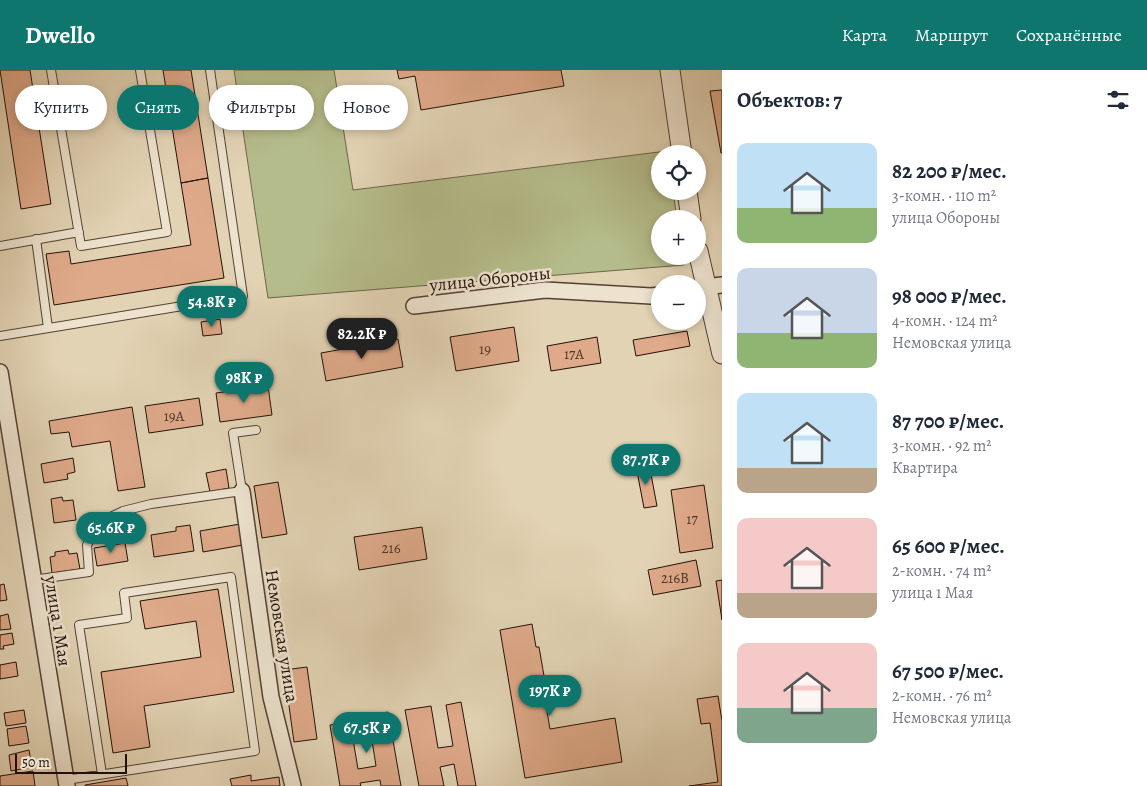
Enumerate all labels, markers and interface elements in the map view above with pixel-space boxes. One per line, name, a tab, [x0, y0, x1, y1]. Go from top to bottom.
text: Dwello	[25, 19, 95, 51]
text: Карта	[842, 23, 887, 47]
text: Маршрут	[915, 23, 988, 47]
text: Сохранённые	[1016, 23, 1122, 47]
chip: Купить	[15, 85, 107, 130]
chip: Снять	[117, 85, 199, 130]
chip: Фильтры	[209, 85, 314, 130]
chip: Новое	[324, 85, 408, 130]
text: Объектов: 7	[737, 86, 842, 114]
icon: filters	[1104, 86, 1132, 114]
map controls	[651, 145, 706, 330]
button: locate	[651, 145, 706, 200]
text: 82 200 ₽/мес.	[892, 157, 1007, 185]
icon: home	[777, 163, 837, 223]
text: 3-комн. · 110 m²	[892, 185, 996, 207]
text: улица Обороны	[892, 207, 1000, 229]
button: +	[651, 210, 706, 265]
street label: улица Обороны	[427, 261, 552, 297]
button: −	[651, 275, 706, 330]
text: 98 000 ₽/мес.	[892, 282, 1007, 310]
pin: 54.8K ₽	[166, 286, 258, 328]
icon: home	[777, 288, 837, 348]
text: 54.8K ₽	[188, 291, 236, 313]
text: 4-комн. · 124 m²	[892, 310, 998, 332]
pin: 82.2K ₽	[316, 318, 408, 360]
text: 82.2K ₽	[338, 323, 386, 345]
text: Немовская улица	[892, 332, 1012, 354]
house number: 19	[479, 339, 491, 359]
house number: 17А	[564, 344, 584, 364]
pin: 98K ₽	[209, 362, 279, 404]
text: 98K ₽	[226, 367, 262, 389]
house number: 19А	[164, 406, 185, 426]
text: 87 700 ₽/мес.	[892, 407, 1004, 435]
icon: home	[777, 413, 837, 473]
text: 3-комн. · 92 m²	[892, 435, 992, 457]
pin: 87.7K ₽	[600, 444, 692, 486]
text: 87.7K ₽	[622, 449, 670, 471]
text: Квартира	[892, 457, 958, 479]
house number: 17	[686, 509, 698, 529]
pin: 65.6K ₽	[65, 512, 157, 554]
text: 65.6K ₽	[87, 517, 135, 539]
text: 65 600 ₽/мес.	[892, 532, 1005, 560]
house number: 216	[381, 538, 401, 558]
icon: home	[777, 538, 837, 598]
text: 2-комн. · 74 m²	[892, 560, 992, 582]
street label: Немовская улица	[260, 568, 304, 705]
house number: 216В	[661, 568, 689, 588]
street label: улица 1 Мая	[39, 573, 77, 668]
text: улица 1 Мая	[892, 582, 973, 604]
text: 67 500 ₽/мес.	[892, 657, 1004, 685]
icon: home	[777, 663, 837, 723]
pin: 197K ₽	[509, 674, 591, 717]
text: 197K ₽	[529, 680, 571, 702]
text: 2-комн. · 76 m²	[892, 685, 992, 707]
text: Немовская улица	[892, 707, 1012, 729]
pin: 67.5K ₽	[321, 712, 413, 754]
text: 67.5K ₽	[344, 717, 390, 739]
scale bar	[15, 751, 128, 774]
text: 50 m	[22, 753, 50, 772]

